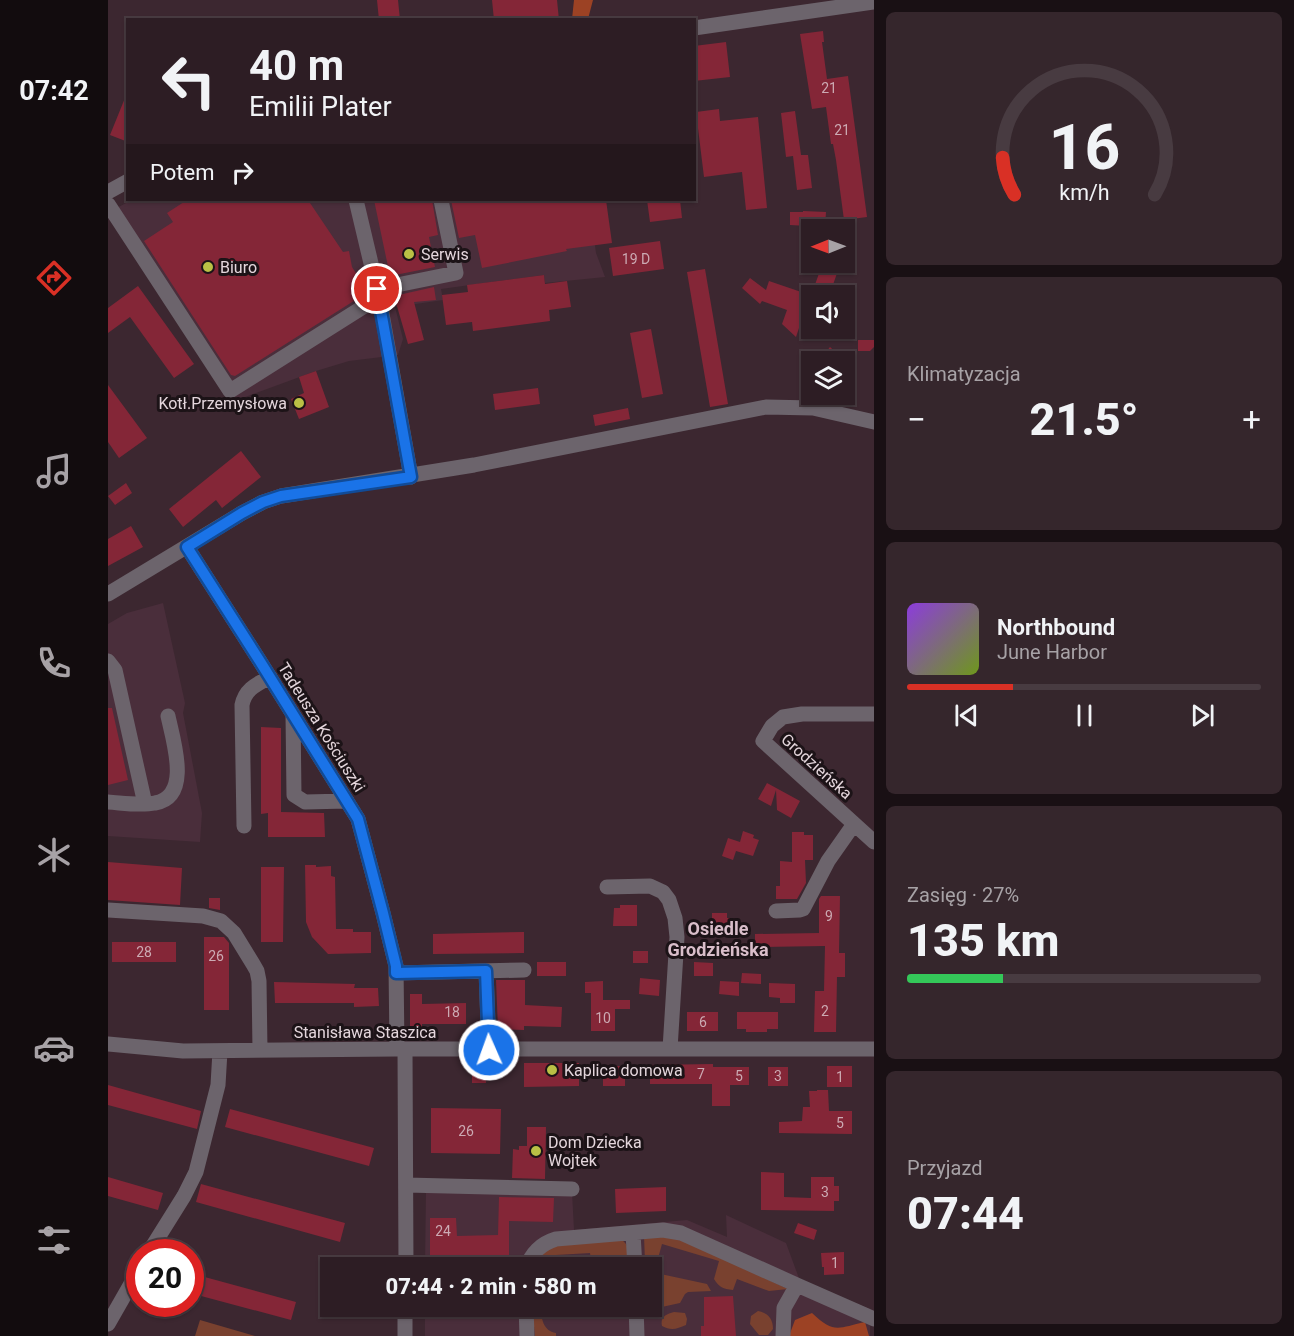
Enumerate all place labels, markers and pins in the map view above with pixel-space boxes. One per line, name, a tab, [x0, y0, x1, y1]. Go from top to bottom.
place label: Serwis	[421, 245, 469, 264]
marker: Serwis	[402, 247, 416, 261]
place label: Biuro	[220, 258, 257, 277]
marker: Biuro	[201, 260, 215, 274]
pin	[351, 263, 402, 314]
place label: Kotł.Przemysłowa	[158, 394, 287, 413]
marker: Kotł.Przemysłowa	[292, 396, 306, 410]
place label: Kaplica domowa	[564, 1061, 683, 1080]
marker: Kaplica domowa	[545, 1063, 559, 1077]
place label: Dom Dziecka Wojtek	[548, 1133, 642, 1170]
marker: Dom Dziecka Wojtek	[529, 1144, 543, 1158]

